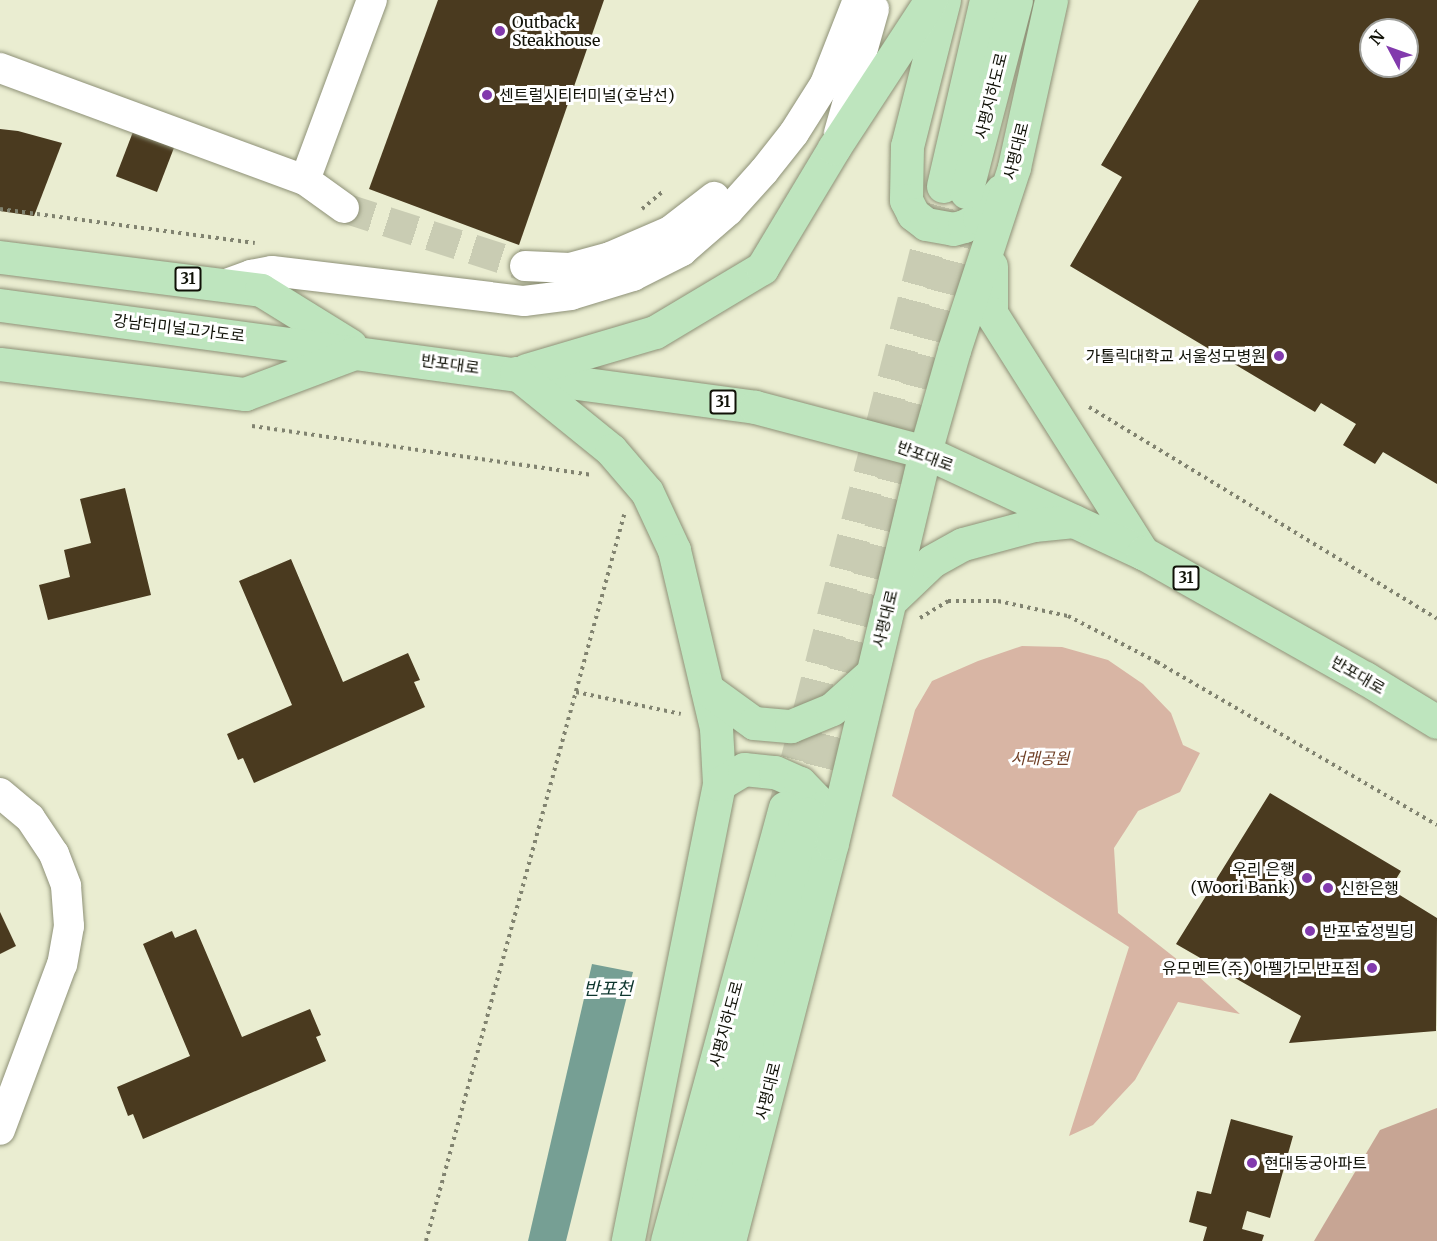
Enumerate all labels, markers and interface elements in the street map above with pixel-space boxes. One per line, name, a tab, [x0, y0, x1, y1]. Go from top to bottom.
place label: Outback Steakhouse	[512, 12, 600, 50]
north arrow	[1359, 18, 1419, 78]
marker: Outback Steakhouse	[493, 24, 507, 38]
text: N	[1365, 26, 1389, 49]
street label: 사평지하도로	[971, 51, 1011, 141]
place label: 센트럴시티터미널(호남선)	[499, 85, 675, 105]
marker: 센트럴시티터미널(호남선)	[480, 88, 494, 102]
street label: 사평대로	[1000, 120, 1032, 182]
road number: 31	[174, 267, 201, 291]
street label: 강남터미널고가도로	[112, 310, 246, 346]
place label: 가톨릭대학교 서울성모병원	[1086, 346, 1266, 366]
marker: 가톨릭대학교 서울성모병원	[1270, 347, 1288, 365]
street label: 반포대로	[420, 350, 480, 378]
road number: 31	[710, 390, 736, 414]
street label: 반포대로	[894, 437, 956, 475]
road number: 31	[1172, 566, 1200, 590]
street label: 사평대로	[869, 588, 901, 650]
street label: 반포대로	[1328, 652, 1388, 698]
park label: 서래공원	[1011, 748, 1069, 768]
place label: 우리 은행 (Woori Bank)	[1192, 859, 1295, 897]
marker: 우리 은행 (Woori Bank)	[1300, 871, 1314, 885]
place label: 신한은행	[1340, 878, 1399, 898]
marker: 신한은행	[1321, 881, 1335, 895]
place label: 반포 효성빌딩	[1322, 921, 1414, 941]
marker: 반포 효성빌딩	[1303, 924, 1317, 938]
place label: 유모멘트(주) 아펠가모 반포점	[1162, 958, 1360, 978]
marker: 유모멘트(주) 아펠가모 반포점	[1365, 961, 1379, 975]
water label: 반포천	[583, 978, 633, 1000]
street label: 사평지하도로	[705, 979, 747, 1069]
street label: 사평대로	[752, 1060, 784, 1122]
place label: 현대동궁아파트	[1264, 1153, 1367, 1173]
marker: 현대동궁아파트	[1245, 1156, 1259, 1170]

